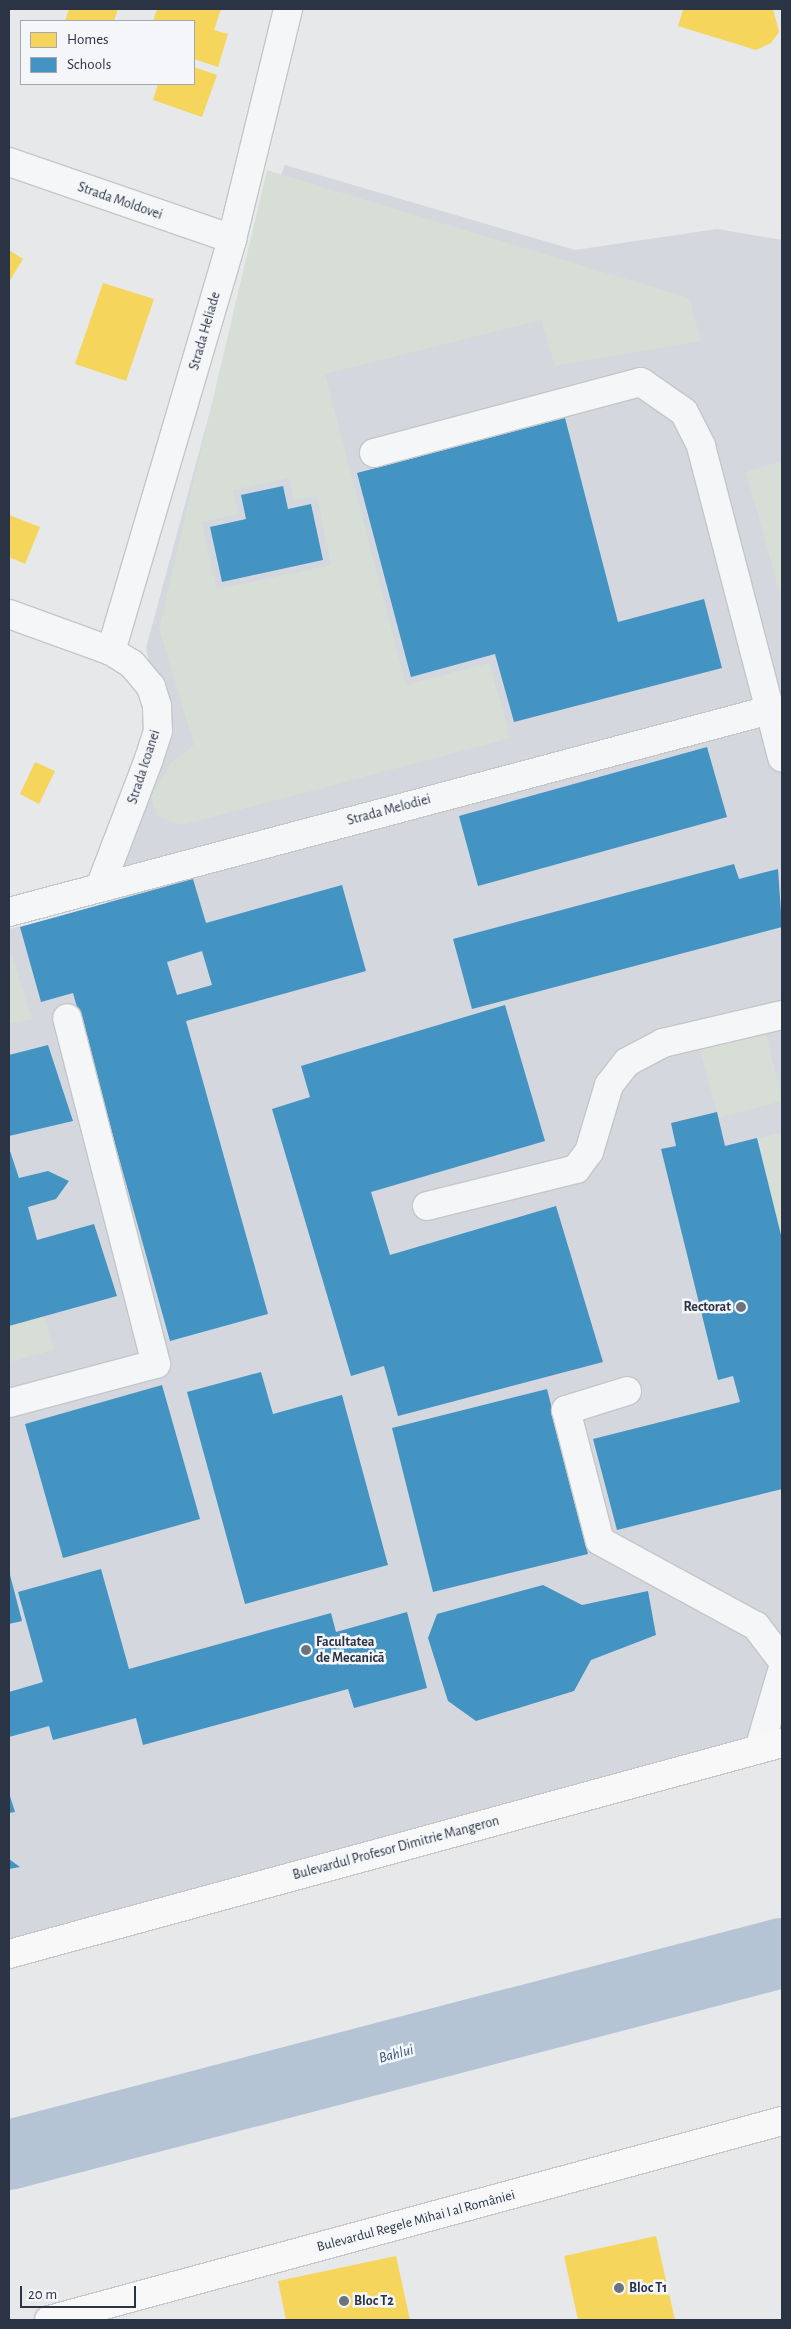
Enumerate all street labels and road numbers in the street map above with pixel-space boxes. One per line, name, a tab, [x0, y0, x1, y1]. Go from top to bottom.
street label: Strada Moldovei	[75, 179, 165, 223]
street label: Strada Heliade	[186, 290, 224, 372]
street label: Strada Icoanei	[124, 728, 164, 806]
street label: Strada Melodiei	[345, 791, 433, 829]
street label: Bulevardul Profesor Dimitrie Mangeron	[291, 1812, 501, 1884]
street label: Bulevardul Regele Mihai I al României	[315, 2186, 517, 2256]

